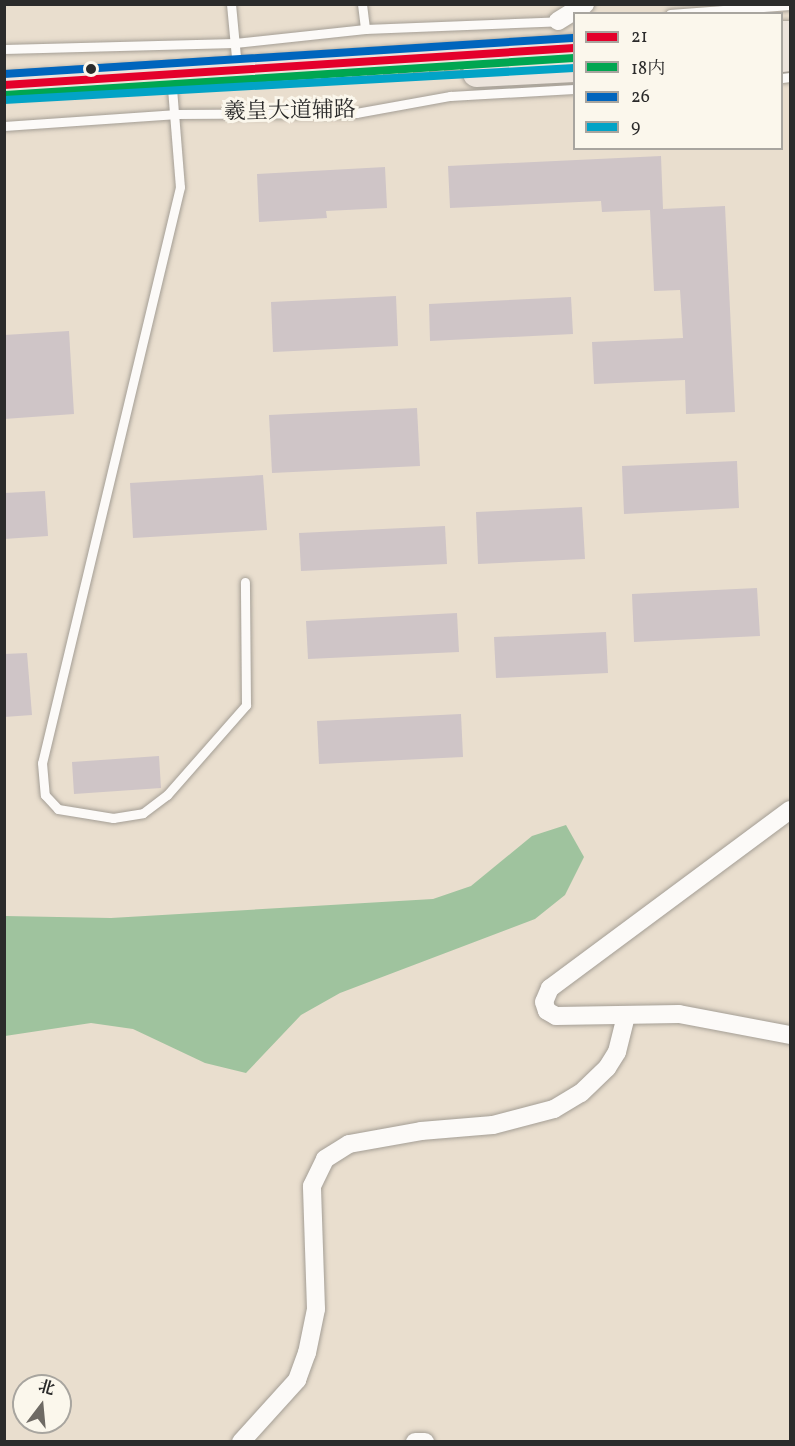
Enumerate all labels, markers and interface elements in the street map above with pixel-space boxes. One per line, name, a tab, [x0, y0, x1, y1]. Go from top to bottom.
legend	[573, 12, 783, 150]
text: 21	[631, 25, 648, 50]
text: 18内	[631, 57, 665, 82]
unlabelled marker	[85, 63, 97, 75]
text: 26	[631, 85, 650, 110]
street label: 羲皇大道辅路	[224, 98, 356, 126]
text: 9	[631, 115, 640, 140]
north arrow	[12, 1374, 72, 1434]
text: 北	[36, 1376, 57, 1401]

